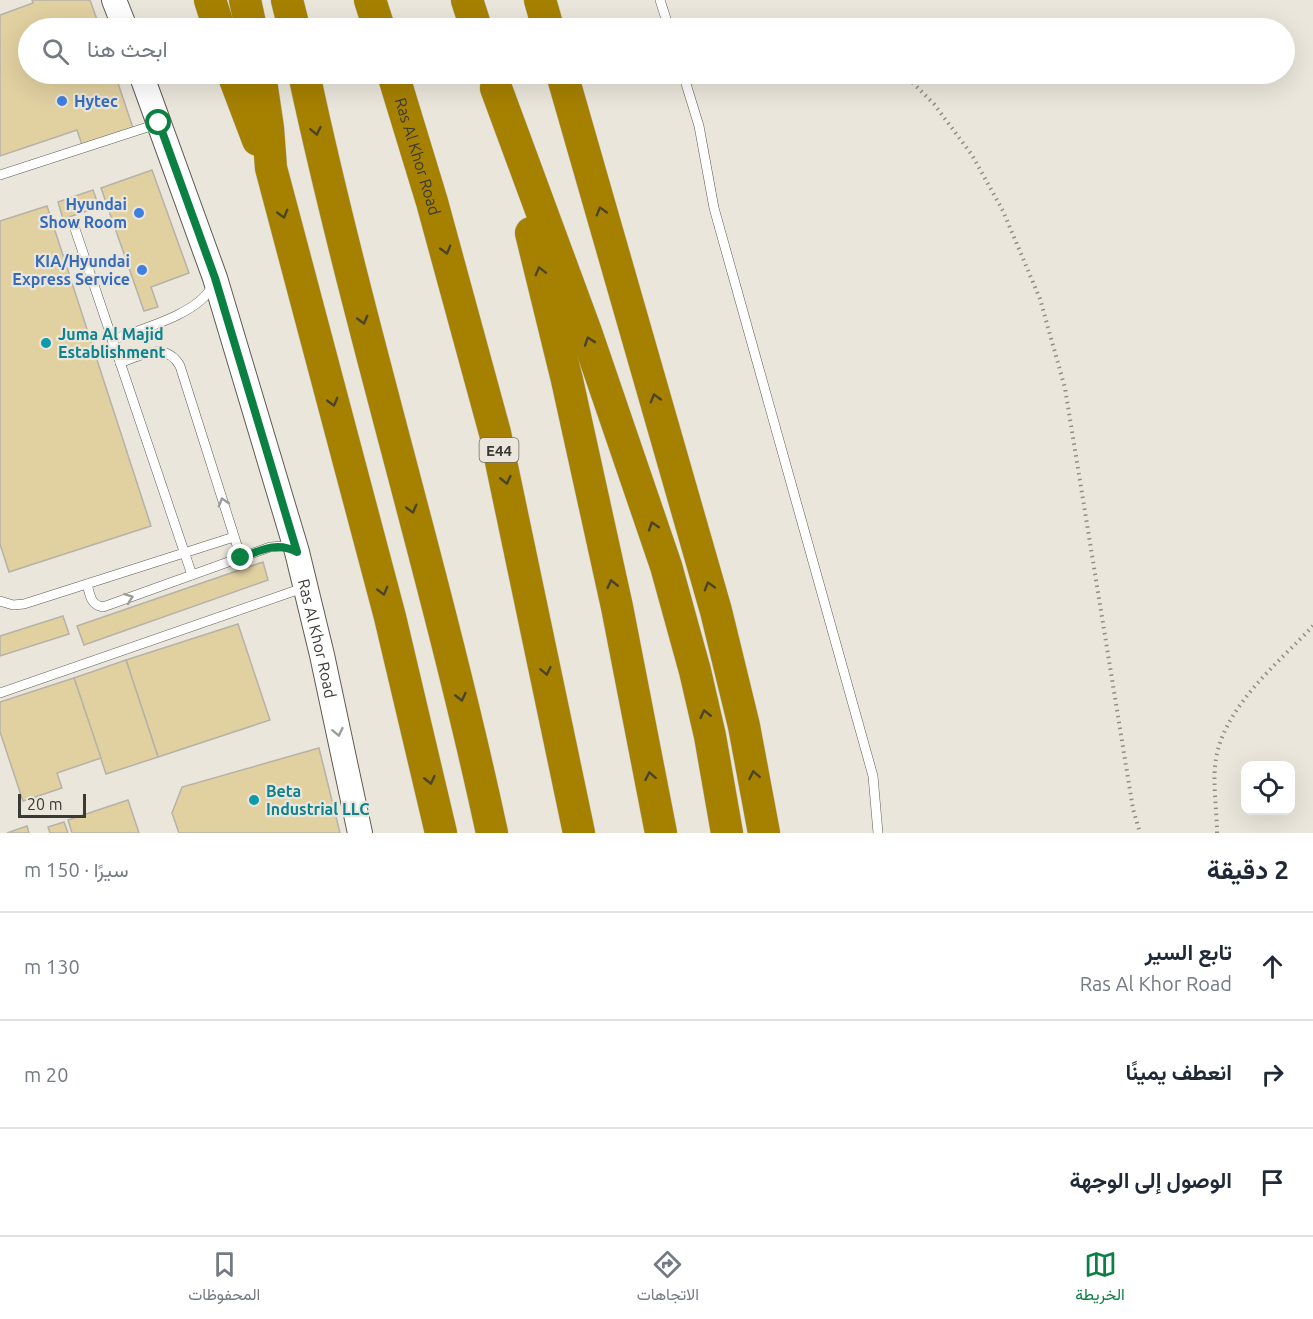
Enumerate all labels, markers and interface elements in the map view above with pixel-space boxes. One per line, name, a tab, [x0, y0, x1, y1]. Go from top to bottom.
search box	[18, 18, 1295, 84]
icon: search	[39, 35, 72, 68]
text: ابحث هنا	[87, 36, 168, 61]
place label: Hytec	[74, 92, 118, 110]
marker: Hytec	[55, 94, 69, 108]
street label: Ras Al Khor Road	[392, 95, 444, 217]
route start	[145, 109, 171, 135]
one-way arrow	[309, 125, 322, 135]
place label: Hyundai Show Room	[40, 195, 127, 231]
marker: Hyundai Show Room	[132, 206, 146, 220]
one-way arrow	[596, 206, 608, 217]
one-way arrow	[276, 208, 288, 219]
one-way arrow	[439, 244, 451, 255]
place label: KIA/Hyundai Express Service	[12, 252, 130, 288]
marker: KIA/Hyundai Express Service	[135, 263, 149, 277]
one-way arrow	[535, 267, 548, 277]
one-way arrow	[355, 315, 368, 325]
place label: Juma Al Majid Establishment	[58, 325, 166, 361]
marker: Juma Al Majid Establishment	[39, 336, 53, 350]
one-way arrow	[584, 336, 597, 347]
one-way arrow	[650, 393, 662, 404]
one-way arrow	[326, 396, 338, 407]
road number: E44	[480, 438, 518, 462]
one-way arrow	[498, 474, 511, 484]
one-way arrow	[218, 497, 230, 508]
one-way arrow	[405, 503, 417, 514]
one-way arrow	[648, 521, 660, 532]
route end	[227, 544, 253, 570]
street label: Ras Al Khor Road	[295, 577, 340, 700]
one-way arrow	[607, 579, 620, 589]
one-way arrow	[704, 581, 716, 592]
one-way arrow	[376, 585, 389, 595]
one-way arrow	[122, 593, 133, 605]
one-way arrow	[538, 665, 551, 675]
one-way arrow	[454, 692, 467, 702]
one-way arrow	[699, 709, 712, 719]
one-way arrow	[331, 727, 344, 737]
map controls	[1241, 761, 1295, 815]
button: locate	[1241, 761, 1295, 815]
one-way arrow	[644, 771, 657, 781]
one-way arrow	[748, 771, 761, 781]
one-way arrow	[423, 775, 436, 785]
place label: Beta Industrial LLC	[266, 782, 369, 818]
scale bar	[18, 791, 86, 818]
marker: Beta Industrial LLC	[247, 793, 261, 807]
text: 20 m	[27, 795, 63, 813]
text: 2 دقيقة	[1207, 855, 1289, 884]
text: سيرًا · 150 m	[24, 858, 129, 881]
text: تابع السير	[1145, 939, 1232, 964]
icon: ahead	[1256, 950, 1289, 983]
text: 130 m	[24, 955, 80, 978]
text: Ras Al Khor Road	[1080, 972, 1232, 995]
icon: right	[1256, 1058, 1289, 1091]
text: انعطف يمينًا	[1125, 1059, 1232, 1084]
text: 20 m	[24, 1063, 68, 1086]
icon: arrive	[1256, 1166, 1289, 1199]
text: الوصول إلى الوجهة	[1069, 1167, 1232, 1192]
tab: المحفوظات	[188, 1248, 260, 1309]
tab: الاتجاهات	[637, 1248, 699, 1309]
tab: الخريطة	[1075, 1248, 1125, 1309]

